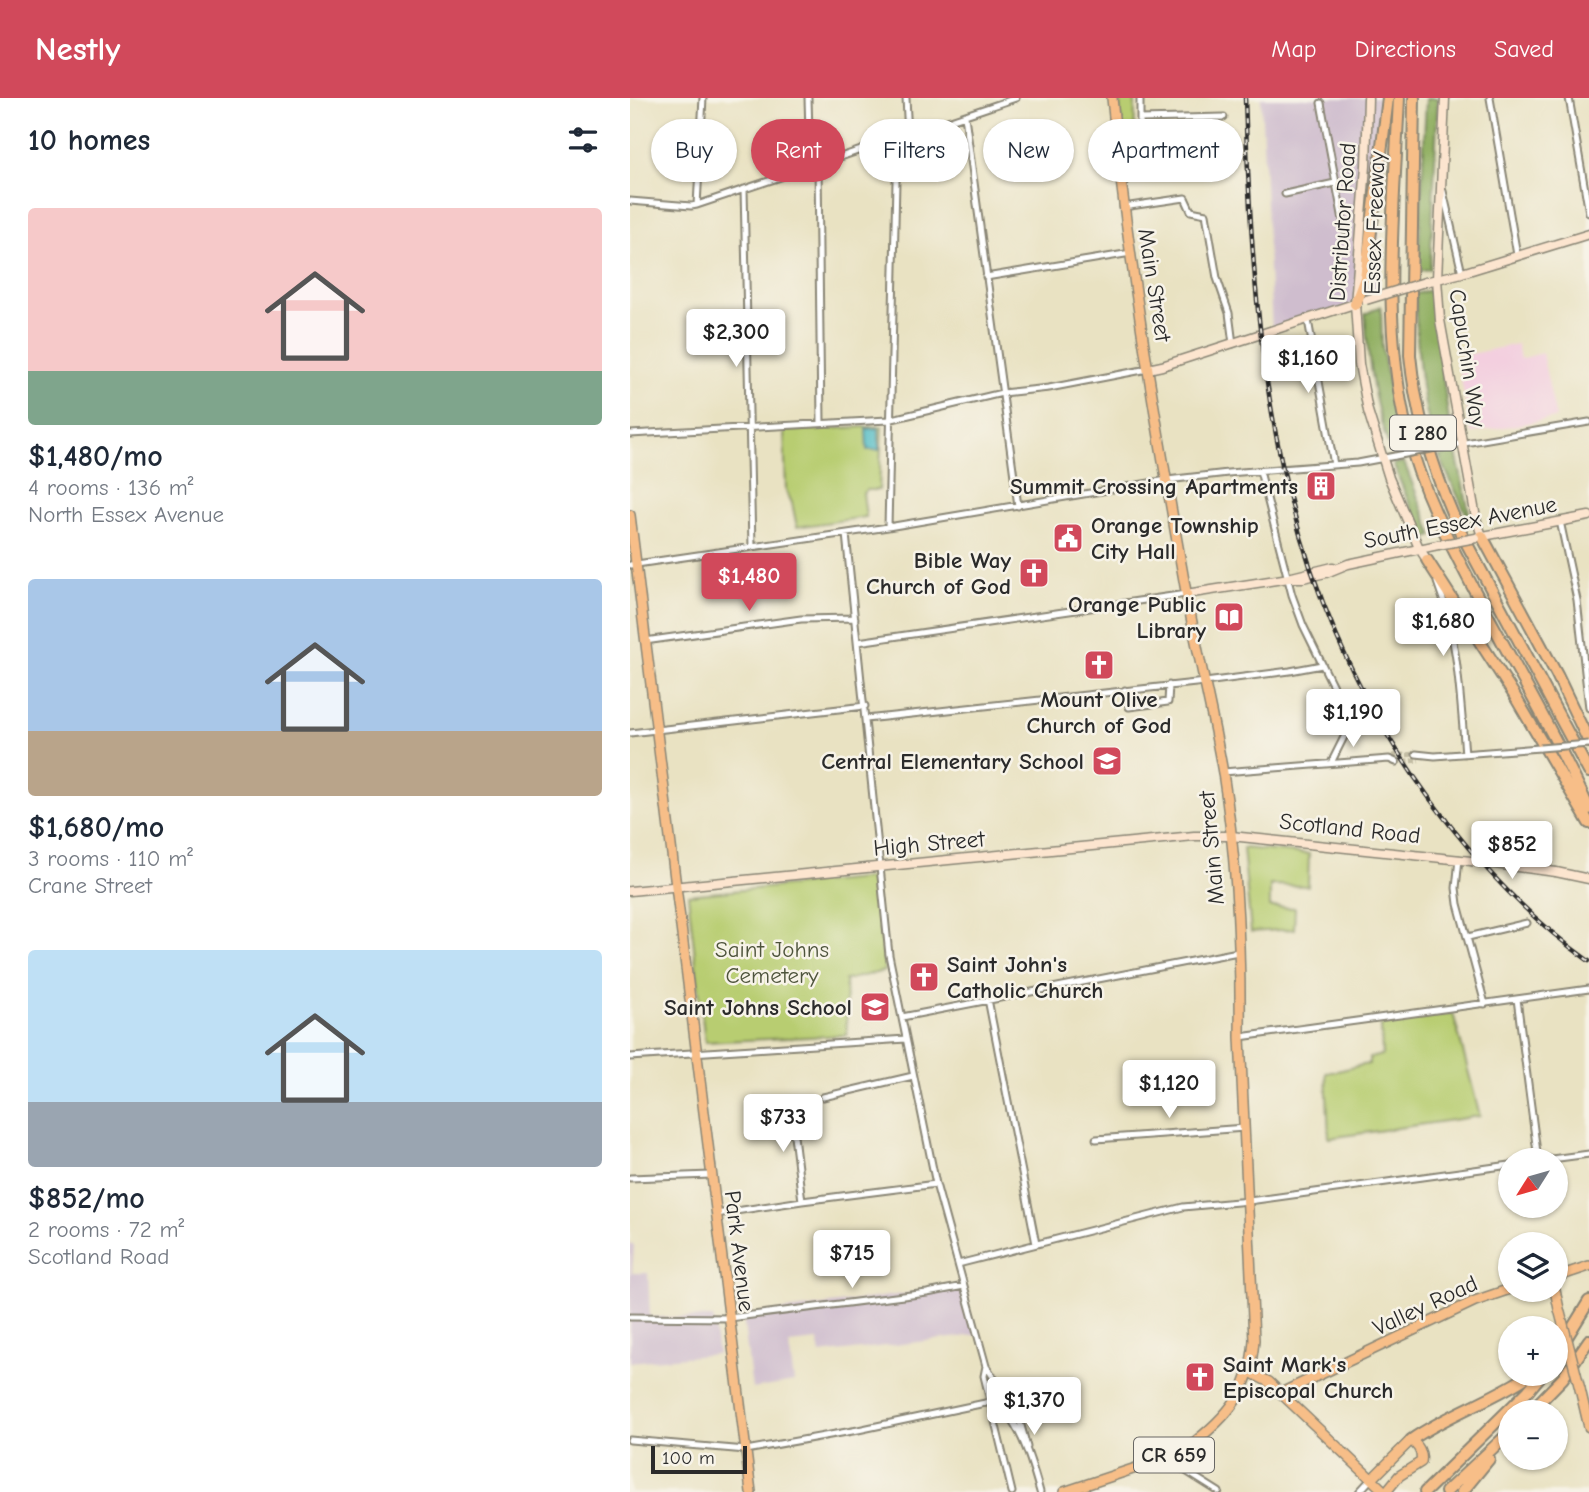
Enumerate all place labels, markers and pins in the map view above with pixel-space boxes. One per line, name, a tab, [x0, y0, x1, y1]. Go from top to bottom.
pin: $2,300	[679, 310, 793, 369]
pin: $1,160	[1251, 336, 1365, 395]
building icon: Summit Crossing Apartments	[1304, 469, 1338, 503]
place label: Summit Crossing Apartments	[1010, 473, 1298, 500]
place label: Orange Township City Hall	[1091, 512, 1259, 565]
public building icon: Orange Township City Hall	[1051, 521, 1085, 555]
place label: Bible Way Church of God	[866, 547, 1011, 600]
pin: $1,480	[692, 554, 806, 613]
church icon: Bible Way Church of God	[1017, 556, 1051, 590]
place label: Orange Public Library	[1068, 591, 1206, 644]
pin: $1,680	[1386, 598, 1500, 658]
library icon: Orange Public Library	[1212, 600, 1246, 634]
church icon: Mount Olive Church of God	[1082, 648, 1116, 682]
place label: Mount Olive Church of God	[1026, 686, 1172, 739]
pin: $1,190	[1296, 690, 1410, 749]
school or university icon: Central Elementary School	[1090, 744, 1124, 778]
place label: Central Elementary School	[821, 748, 1084, 775]
pin: $852	[1471, 822, 1553, 881]
place label: Saint John's Catholic Church	[947, 951, 1104, 1004]
church icon: Saint John's Catholic Church	[907, 960, 941, 994]
school or university icon: Saint Johns School	[858, 990, 892, 1024]
place label: Saint Johns School	[664, 994, 852, 1021]
pin: $1,120	[1112, 1060, 1226, 1120]
pin: $733	[742, 1094, 824, 1154]
pin: $715	[811, 1230, 893, 1290]
place label: Saint Mark's Episcopal Church	[1223, 1351, 1393, 1404]
church icon: Saint Mark's Episcopal Church	[1183, 1360, 1217, 1394]
pin: $1,370	[977, 1378, 1091, 1437]

